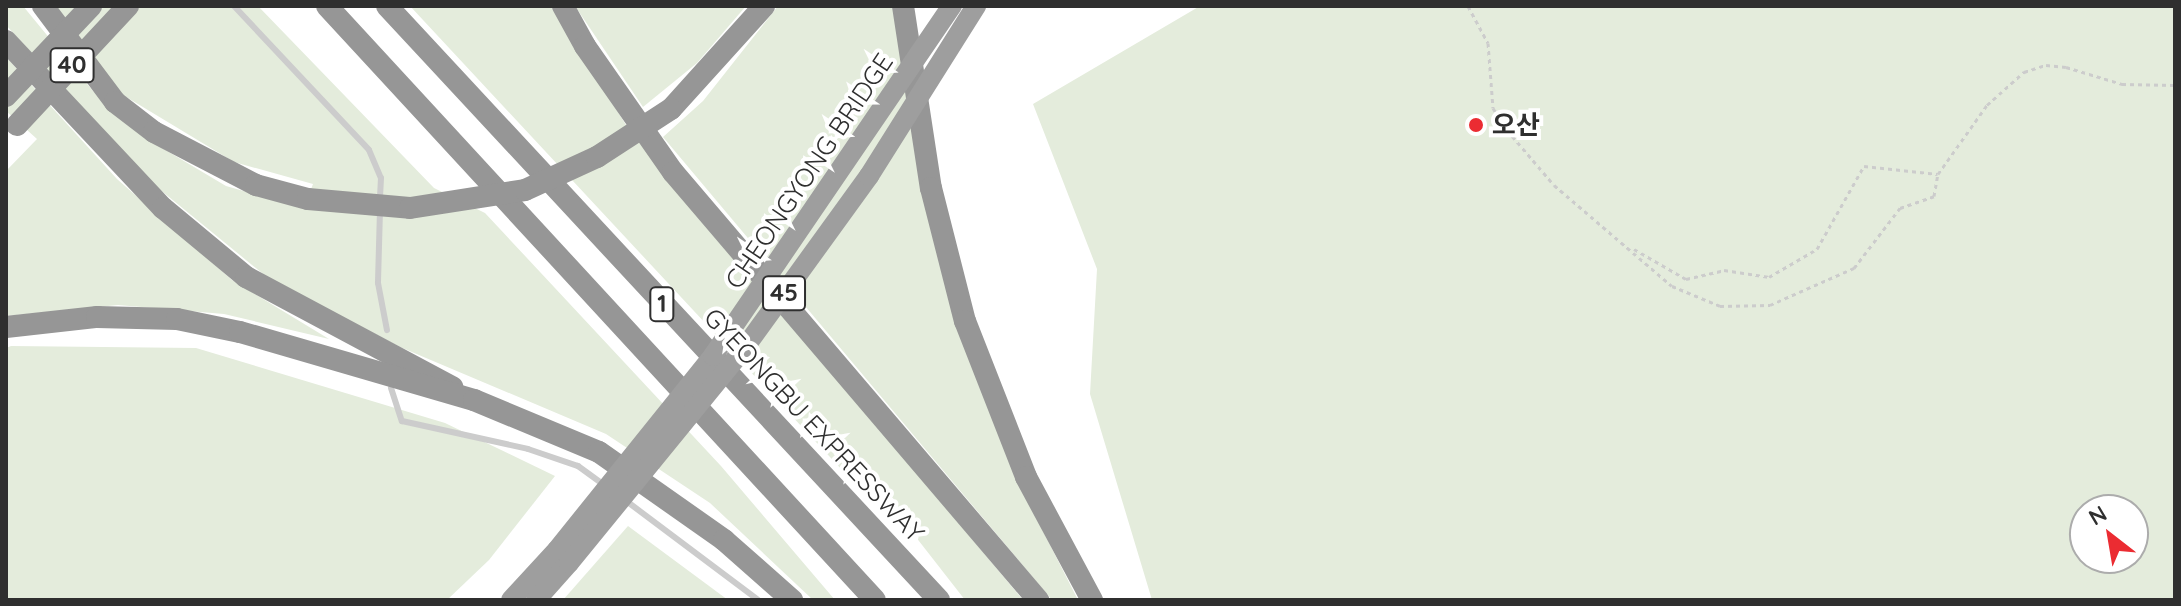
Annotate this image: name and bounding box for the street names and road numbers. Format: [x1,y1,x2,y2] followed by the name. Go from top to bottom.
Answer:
[48,45,96,85] road number: 40
[719,47,899,295] street label: CHEONGYONG BRIDGE
[762,273,806,313] road number: 45
[648,284,676,324] road number: 1
[697,302,931,548] street label: GYEONGBU EXPRESSWAY

